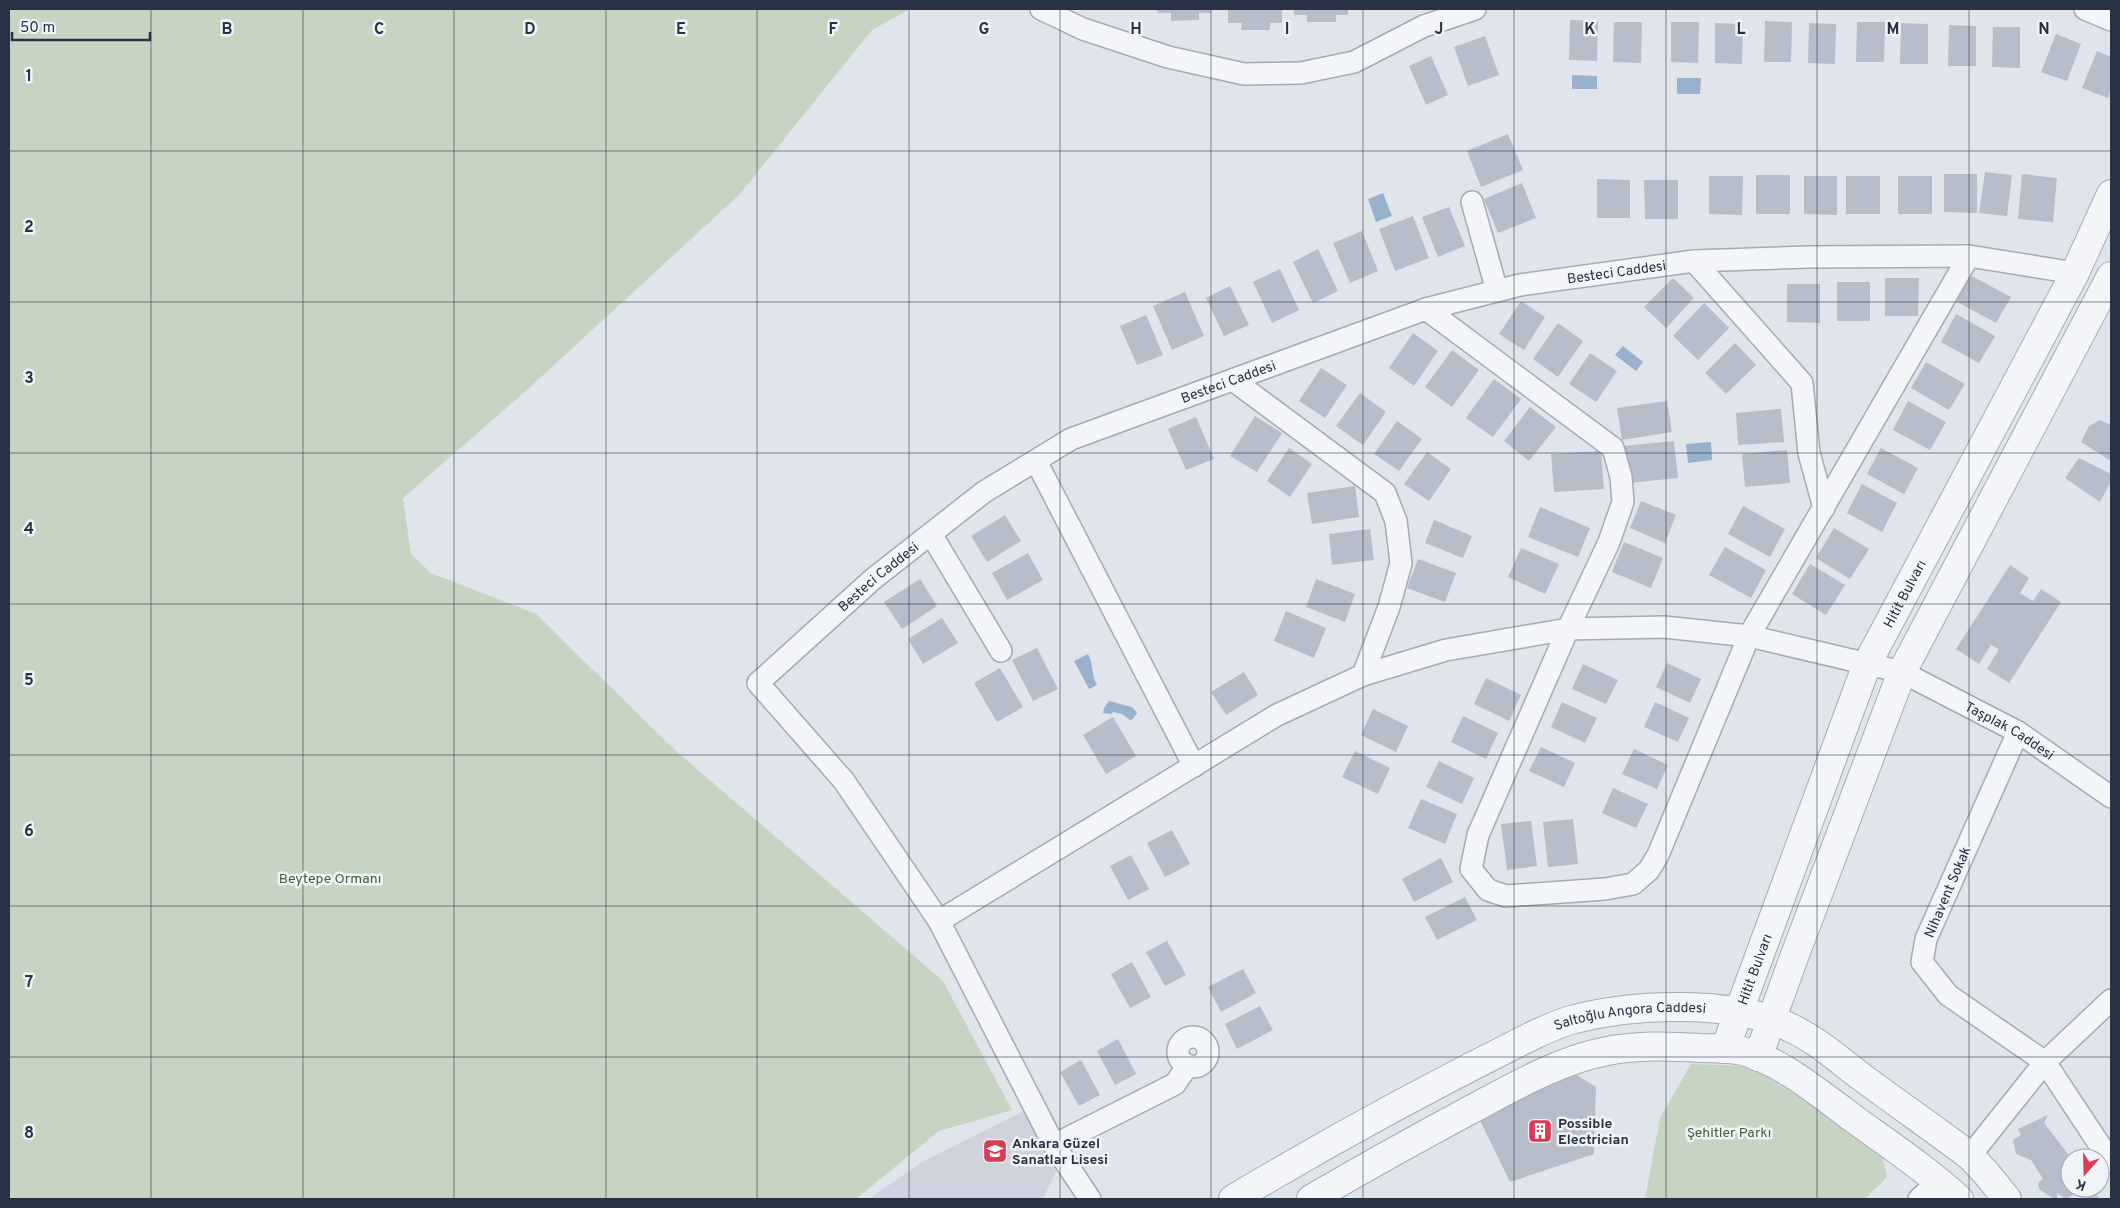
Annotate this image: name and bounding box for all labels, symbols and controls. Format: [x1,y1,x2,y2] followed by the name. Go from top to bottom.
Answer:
[12,10,150,42] scale bar
[20,19,55,38] text: 50 m
[221,20,233,40] text: B
[374,20,384,40] text: C
[524,20,536,40] text: D
[676,20,686,40] text: E
[828,20,838,40] text: F
[979,20,989,40] text: G
[1130,20,1142,40] text: H
[1285,20,1289,40] text: I
[1435,20,1443,40] text: J
[1584,20,1596,40] text: K
[1736,20,1746,40] text: L
[1887,20,1899,40] text: M
[2038,20,2050,40] text: N
[26,67,32,87] text: 1
[24,218,34,238] text: 2
[1566,258,1667,288] street label: Besteci Caddesi
[1179,358,1279,408] street label: Besteci Caddesi
[24,369,34,389] text: 3
[24,520,34,540] text: 4
[835,539,923,616] street label: Besteci Caddesi
[1881,557,1931,631] street label: Hitit Bulvarı
[24,671,34,691] text: 5
[1961,699,2057,764] street label: Taşplak Caddesi
[24,822,34,842] text: 6
[1921,844,1975,941] street label: Nihavent Sokak
[279,871,381,888] park label: Beytepe Ormanı
[1735,932,1777,1008] street label: Hitit Bulvarı
[25,973,33,993] text: 7
[1552,1000,1707,1035] street label: Saltoğlu Angora Caddesi
[1558,1116,1629,1149] place label: Possible Electrician
[1527,1118,1553,1144] building icon: Possible Electrician
[24,1124,34,1144] text: 8
[1687,1125,1771,1142] park label: Şehitler Parkı
[1012,1136,1108,1169] place label: Ankara Güzel Sanatlar Lisesi
[982,1138,1008,1164] school or university icon: Ankara Güzel Sanatlar Lisesi
[2060,1148,2110,1198] north arrow
[2073,1174,2089,1193] text: K

